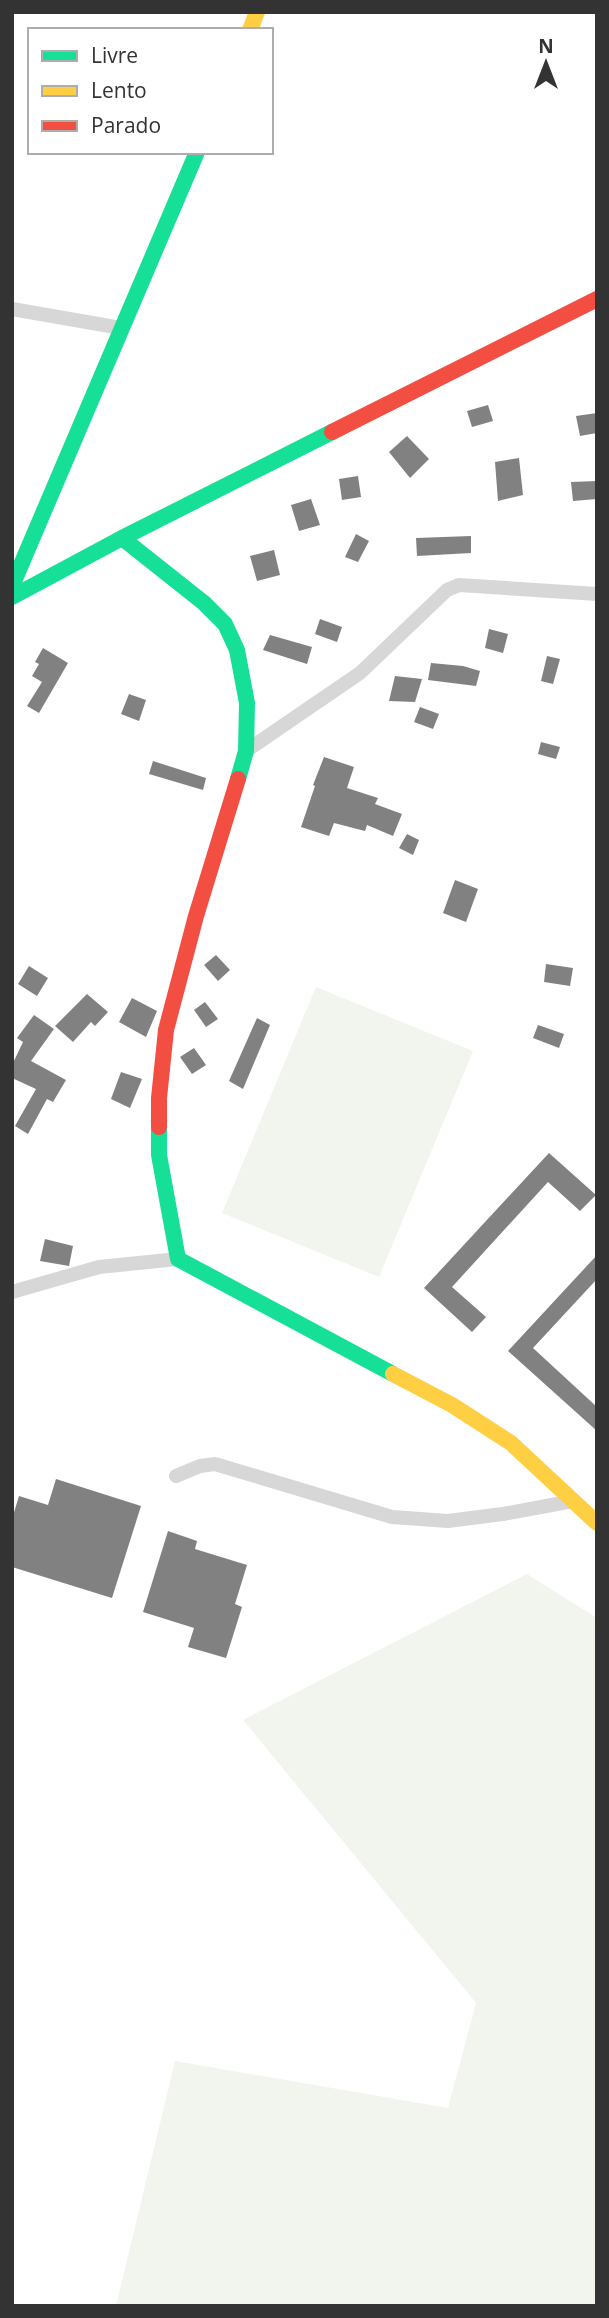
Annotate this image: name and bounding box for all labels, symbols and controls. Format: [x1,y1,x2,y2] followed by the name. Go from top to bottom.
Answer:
[28,28,273,154] legend
[511,28,581,98] north arrow
[538,33,554,59] text: N
[91,41,138,69] text: Livre
[91,76,147,104] text: Lento
[91,111,161,139] text: Parado

